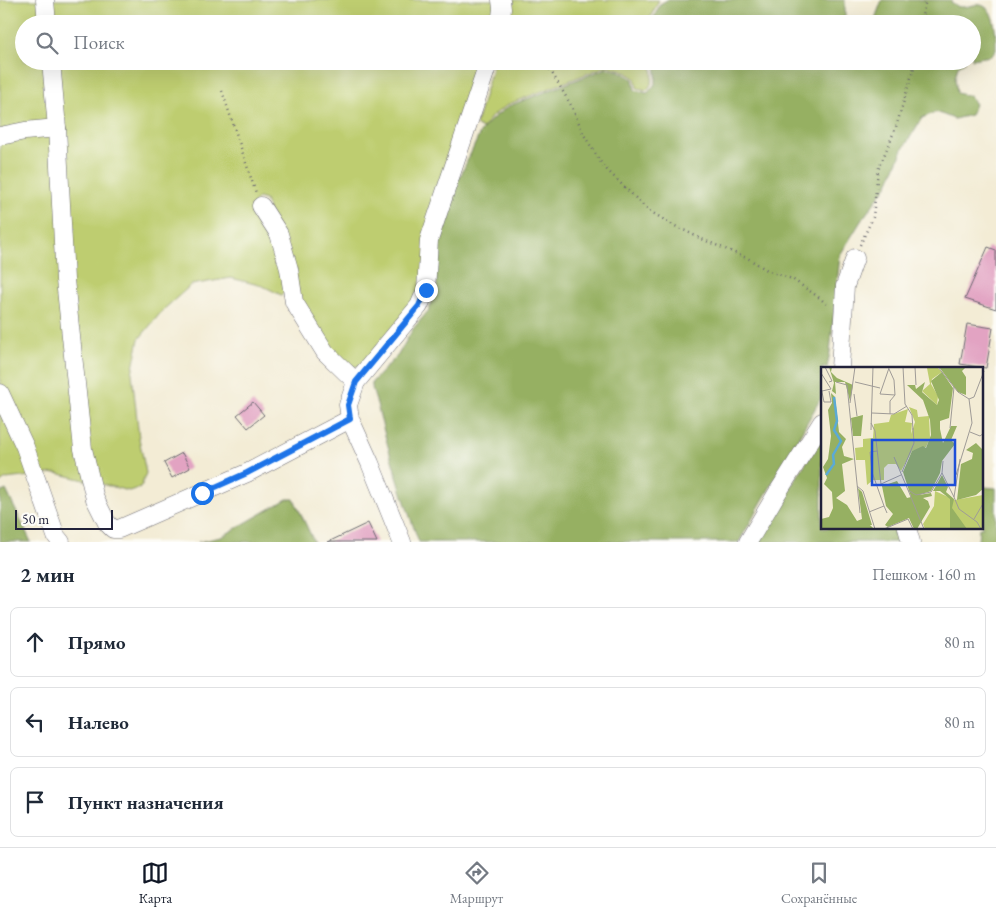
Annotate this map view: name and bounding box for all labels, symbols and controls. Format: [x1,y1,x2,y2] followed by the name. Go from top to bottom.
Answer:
[15,15,981,70] search box
[33,29,61,57] icon: search
[73,30,125,55] text: Поиск
[415,279,438,302] route end
[821,367,984,530] inset map
[191,482,214,505] route start
[15,507,112,530] scale bar
[22,510,49,528] text: 50 m
[20,561,75,588] text: 2 мин
[872,564,976,585] text: Пешком · 160 m
[21,628,49,656] icon: ahead
[68,630,126,655] text: Прямо
[944,632,975,653] text: 80 m
[21,708,49,736] icon: left
[68,710,129,735] text: Налево
[944,712,975,733] text: 80 m
[21,788,49,816] icon: arrive
[68,790,224,815] text: Пункт назначения
[139,859,172,907] tab: Карта
[450,859,503,907] tab: Маршрут
[781,859,857,907] tab: Сохранённые

